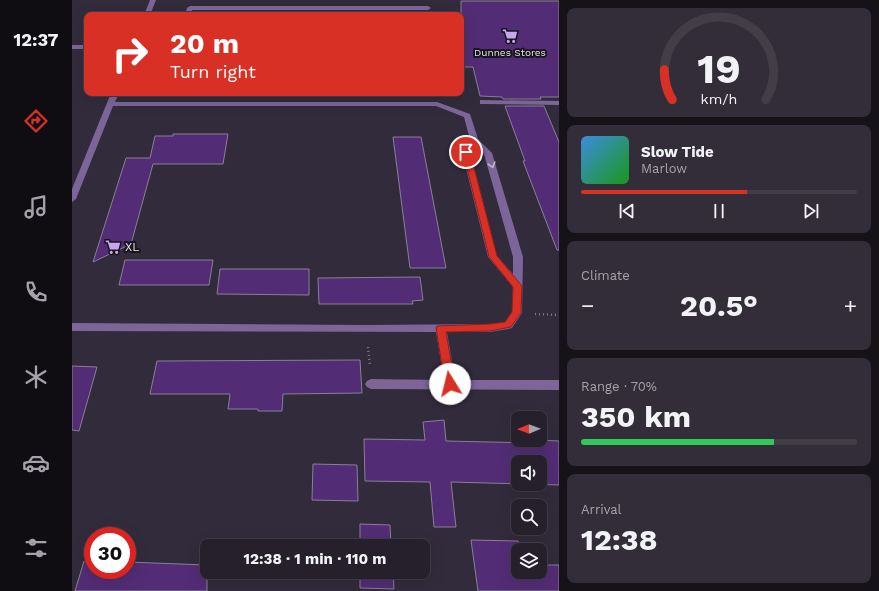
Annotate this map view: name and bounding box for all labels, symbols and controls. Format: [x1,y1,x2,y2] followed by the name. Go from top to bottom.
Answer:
[170,27,239,60] text: 20 m
[501,27,519,45] supermarket icon: Dunnes Stores
[104,28,156,80] icon: right
[13,29,59,50] text: 12:37
[697,44,741,93] text: 19
[474,47,546,58] place label: Dunnes Stores
[170,61,256,82] text: Turn right
[701,91,737,107] text: km/h
[22,107,50,135] icon: directions
[449,135,483,169] pin
[455,141,477,163] icon: arrive
[641,143,714,161] text: Slow Tide
[487,161,496,168] one-way arrow
[641,161,687,176] text: Marlow
[22,193,50,221] icon: music
[616,200,638,222] icon: previous
[708,200,730,222] icon: pause
[800,200,822,222] icon: next
[104,238,122,256] supermarket icon: XL
[125,240,139,254] place label: XL
[581,268,630,283] text: Climate
[22,278,50,306] icon: phone
[680,288,758,323] text: 20.5°
[581,293,594,318] text: −
[844,293,857,318] text: +
[22,363,50,391] icon: climate
[429,363,471,405] position arrow
[581,379,657,394] text: Range · 70%
[581,399,691,434] text: 350 km
[511,411,547,447] north arrow
[511,411,547,579] map controls
[22,449,50,477] icon: car
[511,455,547,491] button: sound
[511,499,547,535] button: search
[581,502,622,517] text: Arrival
[581,522,657,557] text: 12:38
[84,527,136,579] speed limit sign: 30
[22,534,50,562] icon: filters
[511,543,547,579] button: layers
[244,550,386,568] text: 12:38 · 1 min · 110 m

